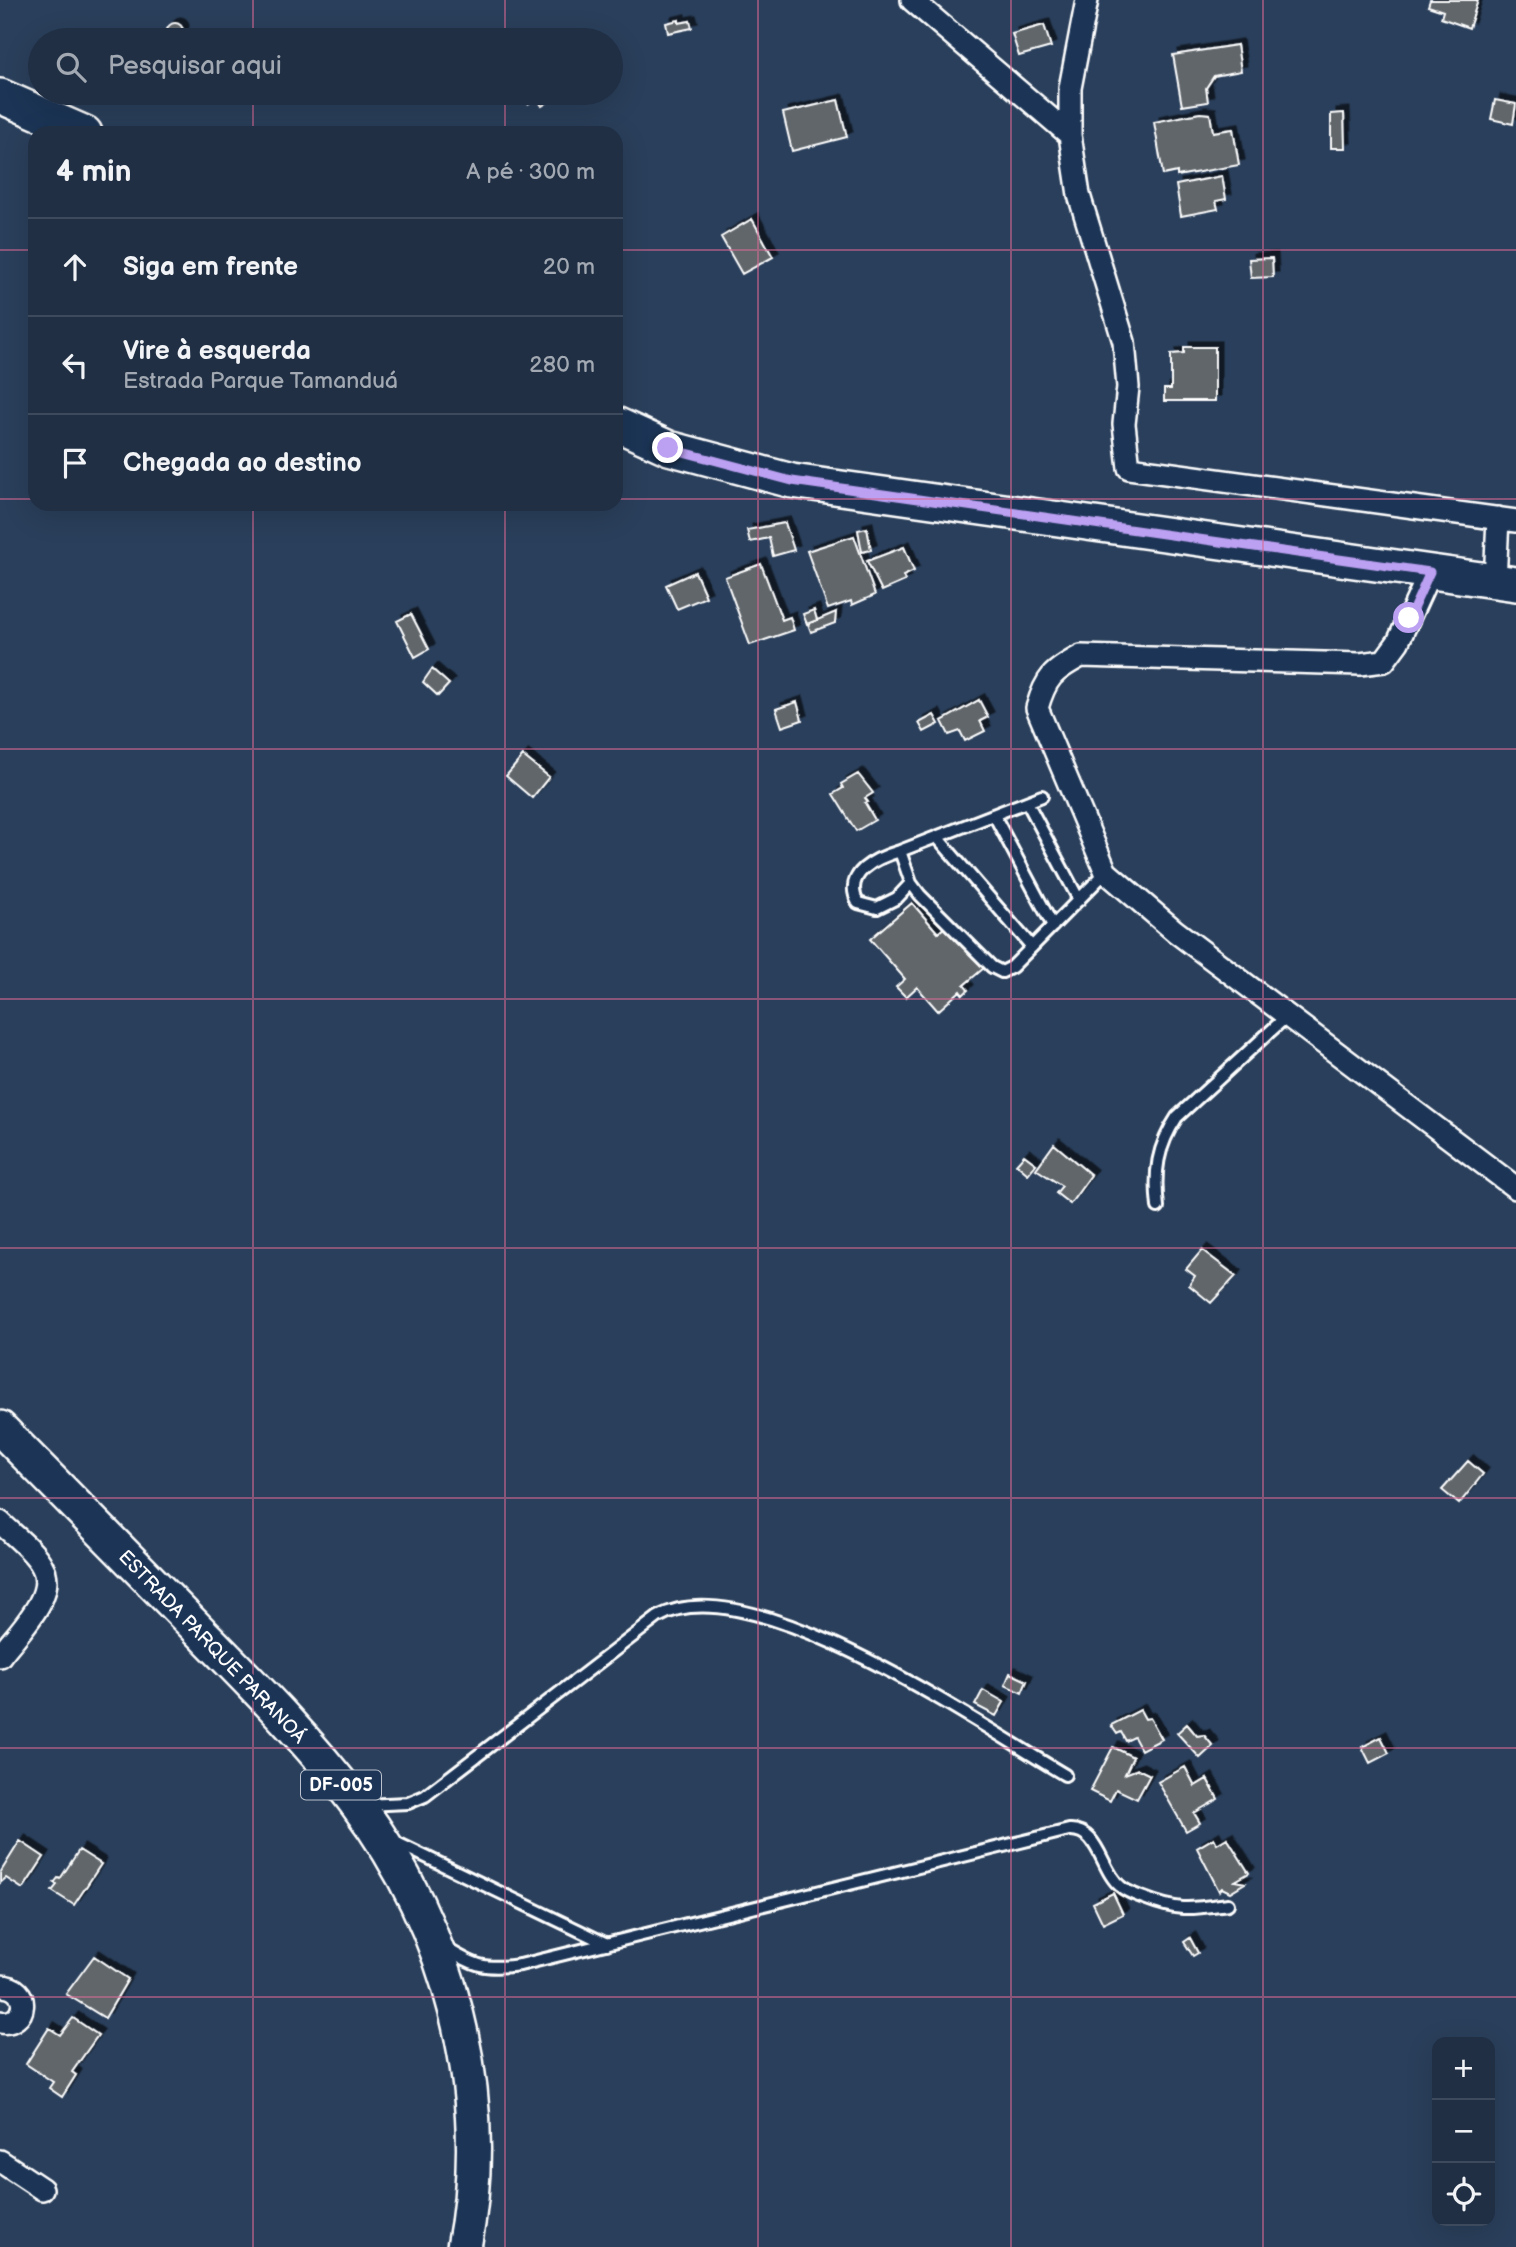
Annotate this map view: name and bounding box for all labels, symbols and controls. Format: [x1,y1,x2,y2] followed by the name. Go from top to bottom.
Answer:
[28,28,623,105] search box
[52,48,90,86] icon: search
[108,51,282,82] text: Pesquisar aqui
[56,154,131,190] text: 4 min
[466,158,595,186] text: A pé · 300 m
[56,248,94,286] icon: ahead
[123,252,298,283] text: Siga em frente
[543,253,595,281] text: 20 m
[123,336,311,367] text: Vire à esquerda
[56,346,94,384] icon: left
[529,351,595,379] text: 280 m
[123,367,398,395] text: Estrada Parque Tamanduá
[652,432,683,463] route end
[56,444,94,482] icon: arrive
[123,448,361,479] text: Chegada ao destino
[1393,602,1424,633] route start
[113,1545,311,1749] street label: ESTRADA PARQUE PARANOÁ
[301,1770,381,1800] road number: DF-005
[1432,2037,1495,2226] map controls
[1432,2037,1495,2100] button: +
[1432,2100,1495,2163] button: −
[1432,2163,1495,2226] button: locate

